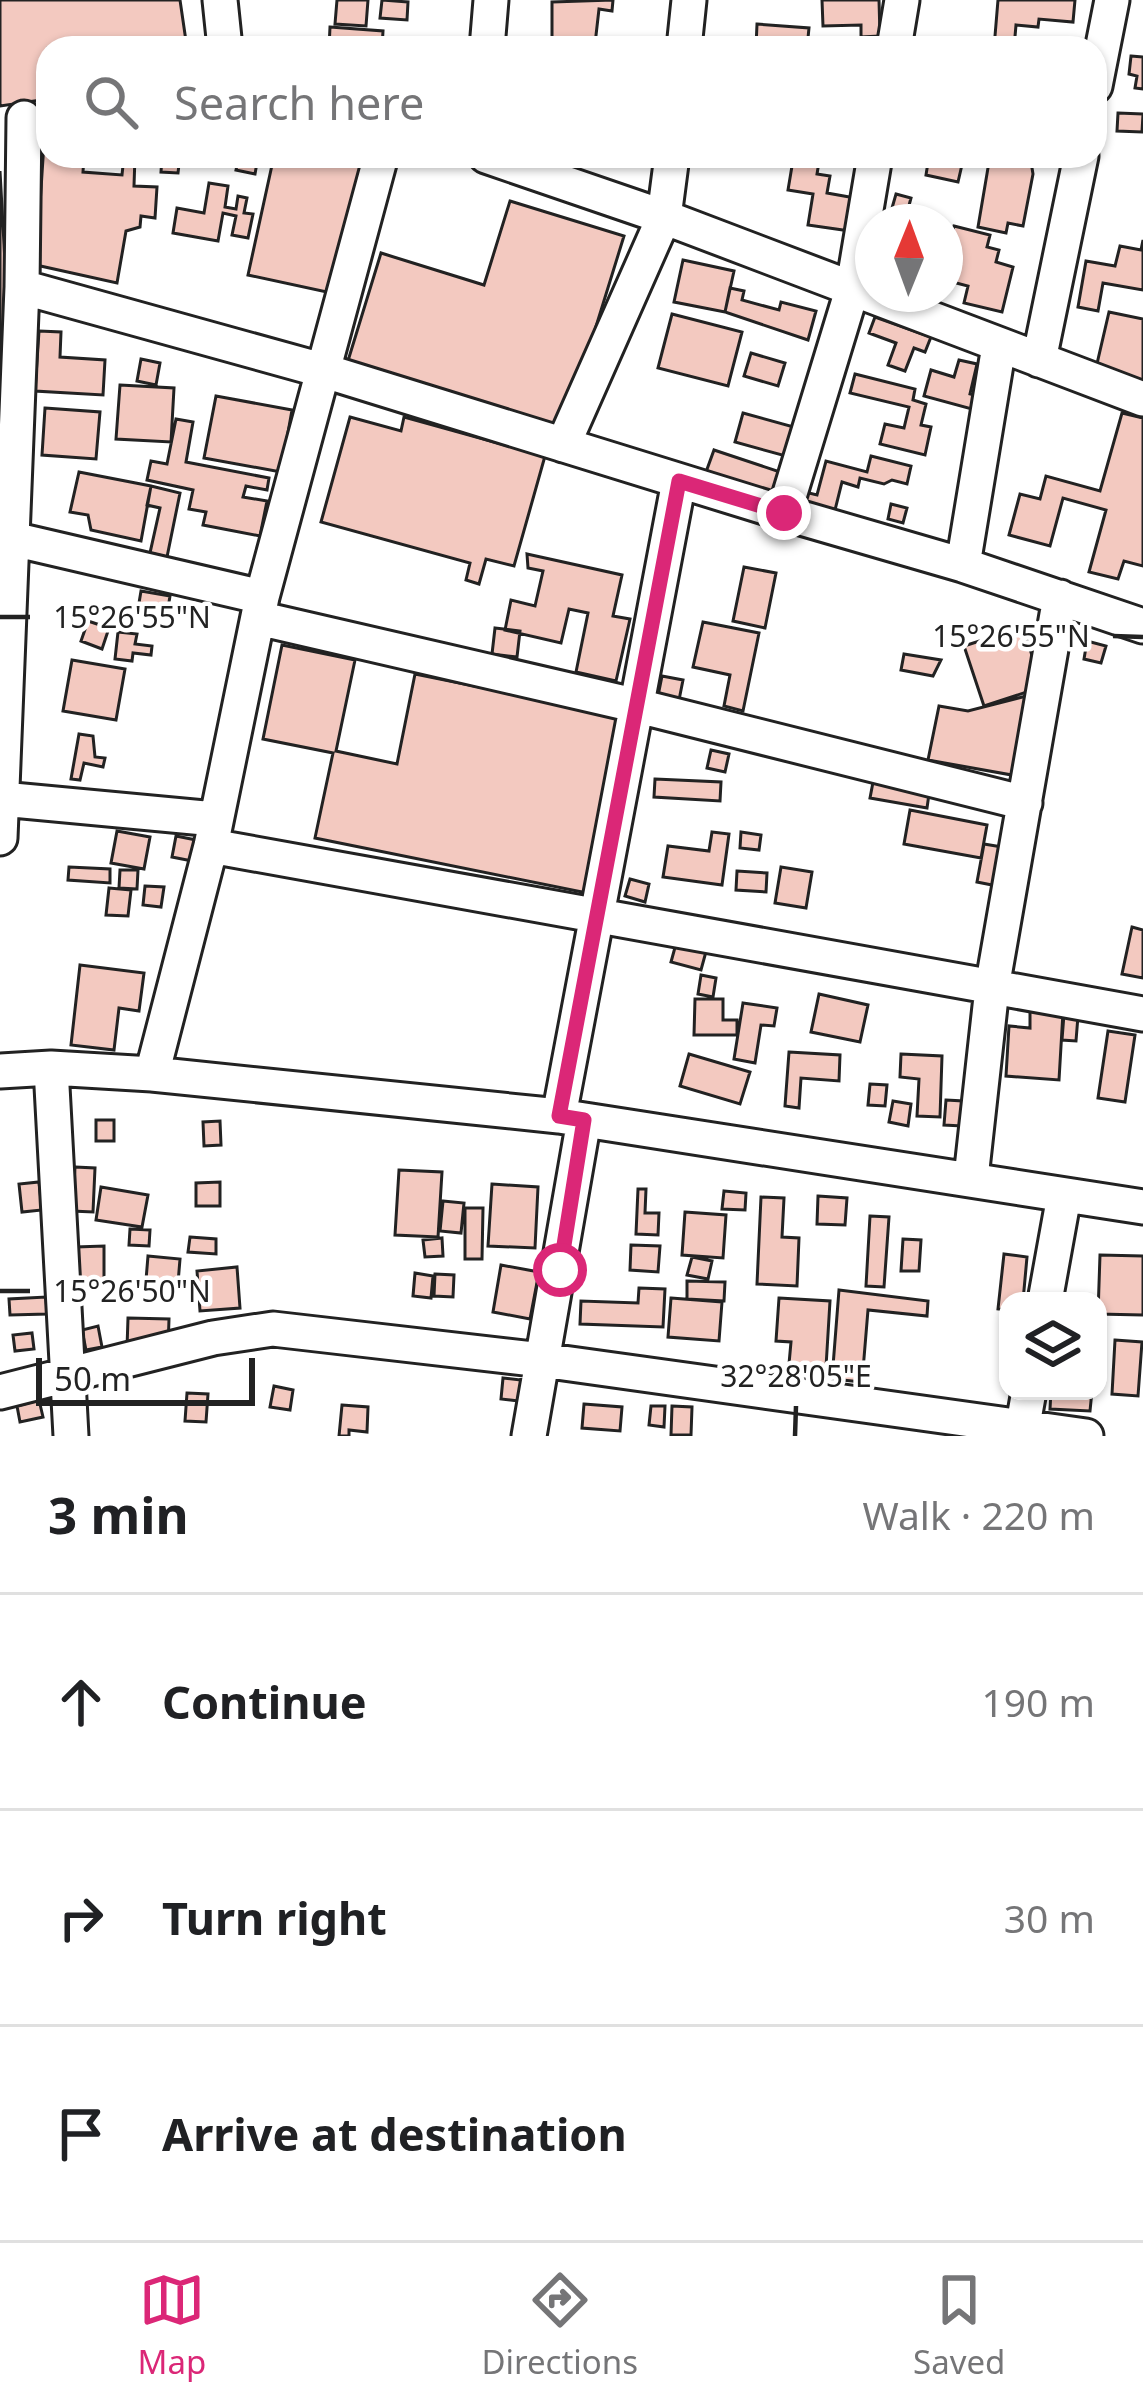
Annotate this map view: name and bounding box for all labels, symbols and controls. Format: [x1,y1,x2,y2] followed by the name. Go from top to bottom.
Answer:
[36,36,1107,168] search box
[78,69,144,135] icon: search
[174,72,424,133] text: Search here
[855,204,963,312] north arrow
[757,486,811,540] route end
[53,596,211,637] text: 15°26'55"N
[932,615,1090,656] text: 15°26'55"N
[533,1243,587,1297] route start
[53,1270,211,1311] text: 15°26'50"N
[999,1292,1107,1400] map controls
[999,1292,1107,1400] button: layers
[36,1352,255,1405] scale bar
[720,1355,872,1396] text: 32°28'05"E
[54,1356,131,1401] text: 50 m
[48,1479,189,1549] text: 3 min
[862,1488,1095,1541] text: Walk · 220 m
[48,1669,114,1735] icon: ahead
[162,1671,367,1732] text: Continue
[981,1675,1095,1728] text: 190 m
[48,1885,114,1951] icon: right
[162,1887,387,1948] text: Turn right
[1004,1891,1095,1944] text: 30 m
[48,2101,114,2167] icon: arrive
[162,2103,627,2164] text: Arrive at destination
[138,2267,206,2384] tab: Map
[481,2267,638,2384] tab: Directions
[913,2267,1005,2384] tab: Saved

